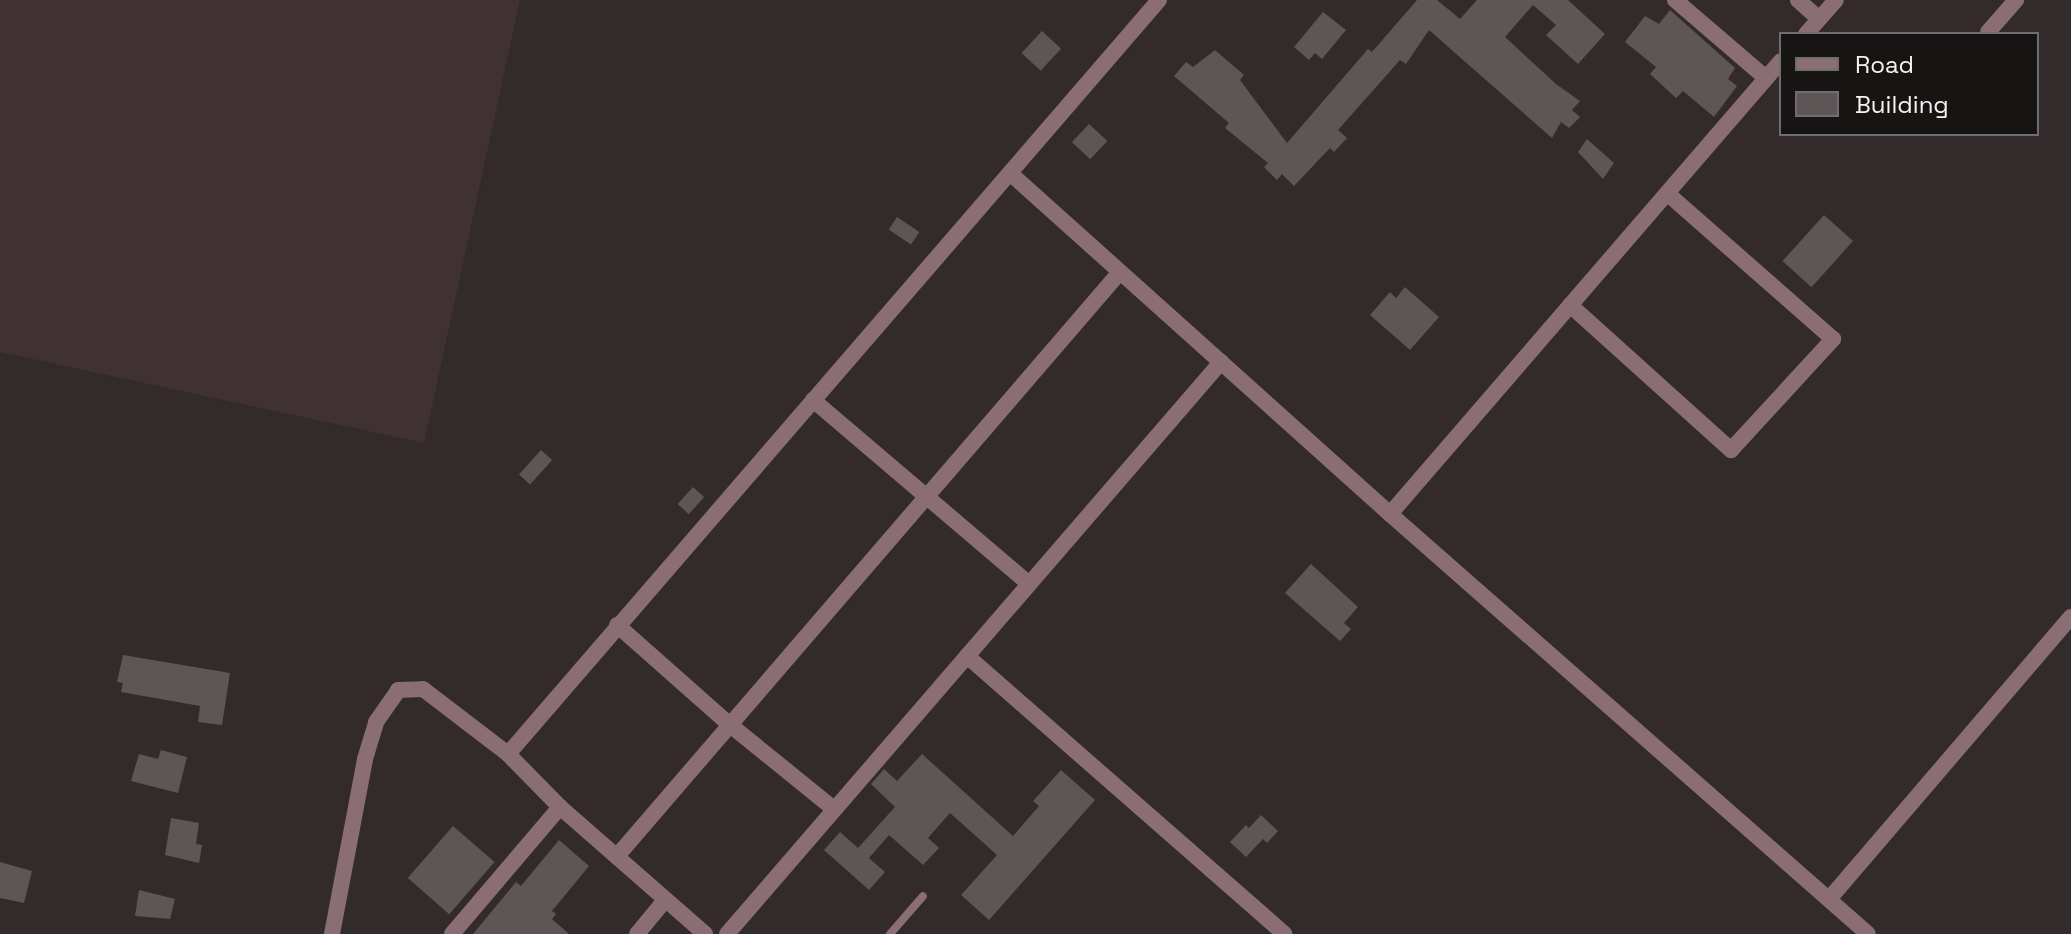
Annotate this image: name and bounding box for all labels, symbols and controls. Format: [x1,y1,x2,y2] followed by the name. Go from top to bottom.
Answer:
[1779,32,2039,136] legend
[1855,49,1914,80] text: Road
[1855,89,1949,120] text: Building

